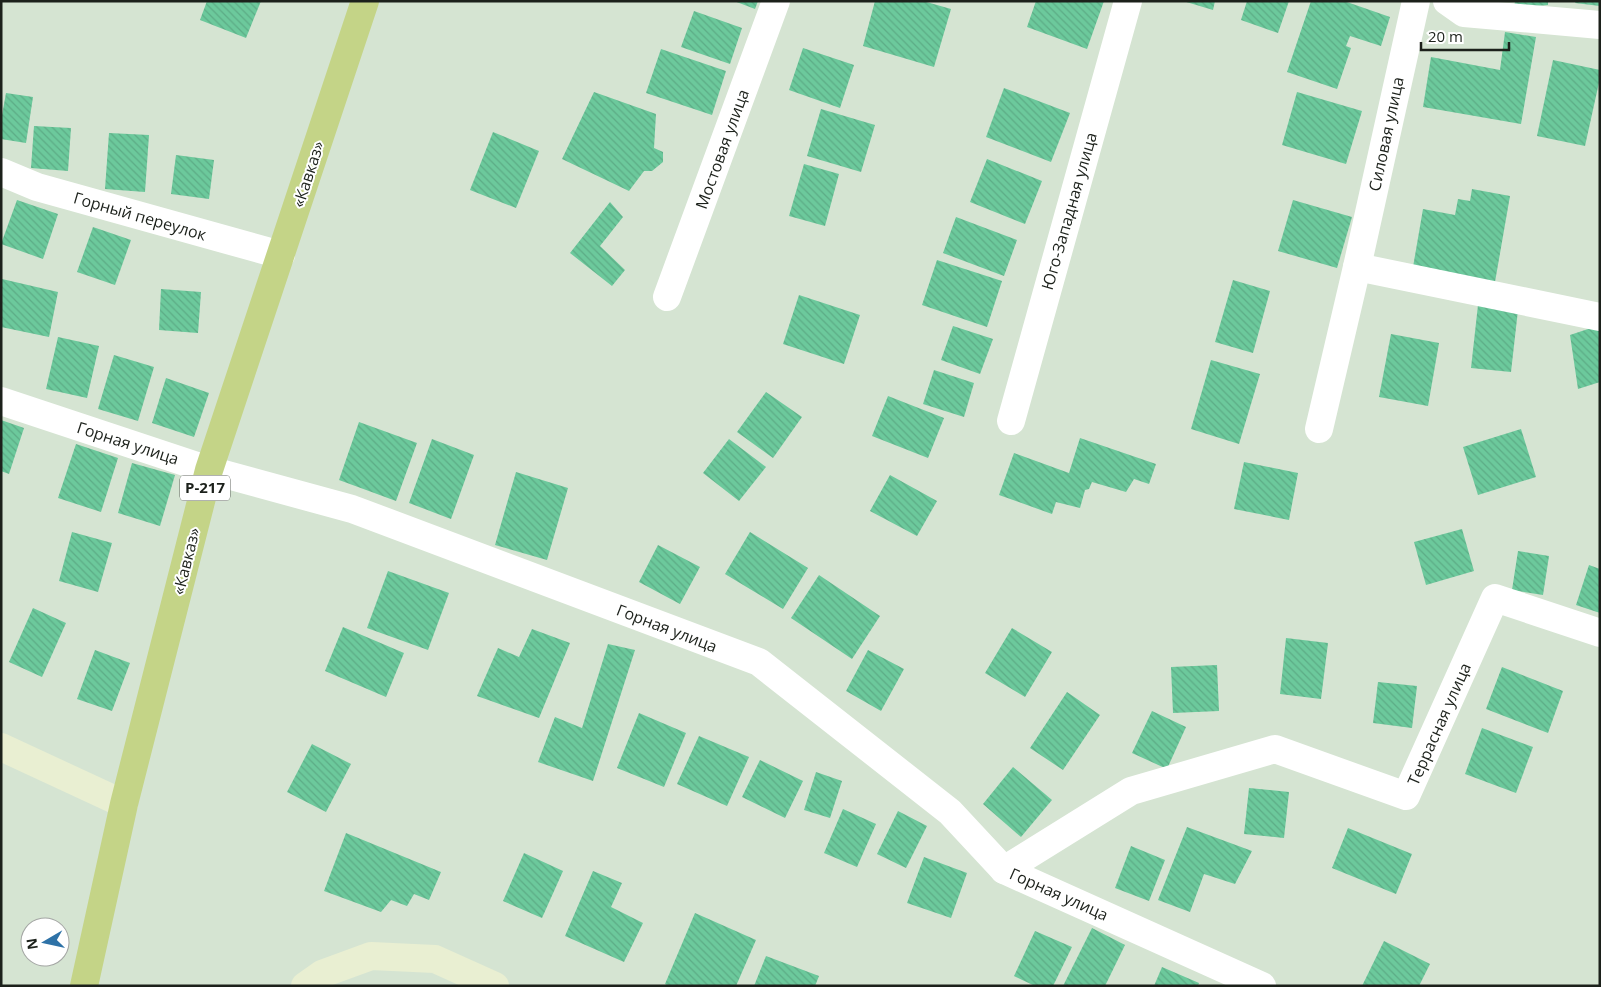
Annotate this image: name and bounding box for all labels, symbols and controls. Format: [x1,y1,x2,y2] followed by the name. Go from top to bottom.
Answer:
[1421,20,1508,52] scale bar
[1428,26,1463,46] text: 20 m
[1363,75,1409,193] street label: Силовая улица
[690,86,754,212] street label: Мостовая улица
[1036,130,1102,292] street label: Юго-Западная улица
[287,138,329,210] street label: «Кавказ»
[71,187,210,246] street label: Горный переулок
[74,416,182,470] street label: Горная улица
[180,476,230,500] road number: Р-217
[167,525,205,597] street label: «Кавказ»
[614,599,720,657] street label: Горная улица
[1402,659,1476,789] street label: Террасная улица
[1006,862,1112,926] street label: Горная улица
[20,917,70,967] north arrow
[21,937,42,951] text: N

